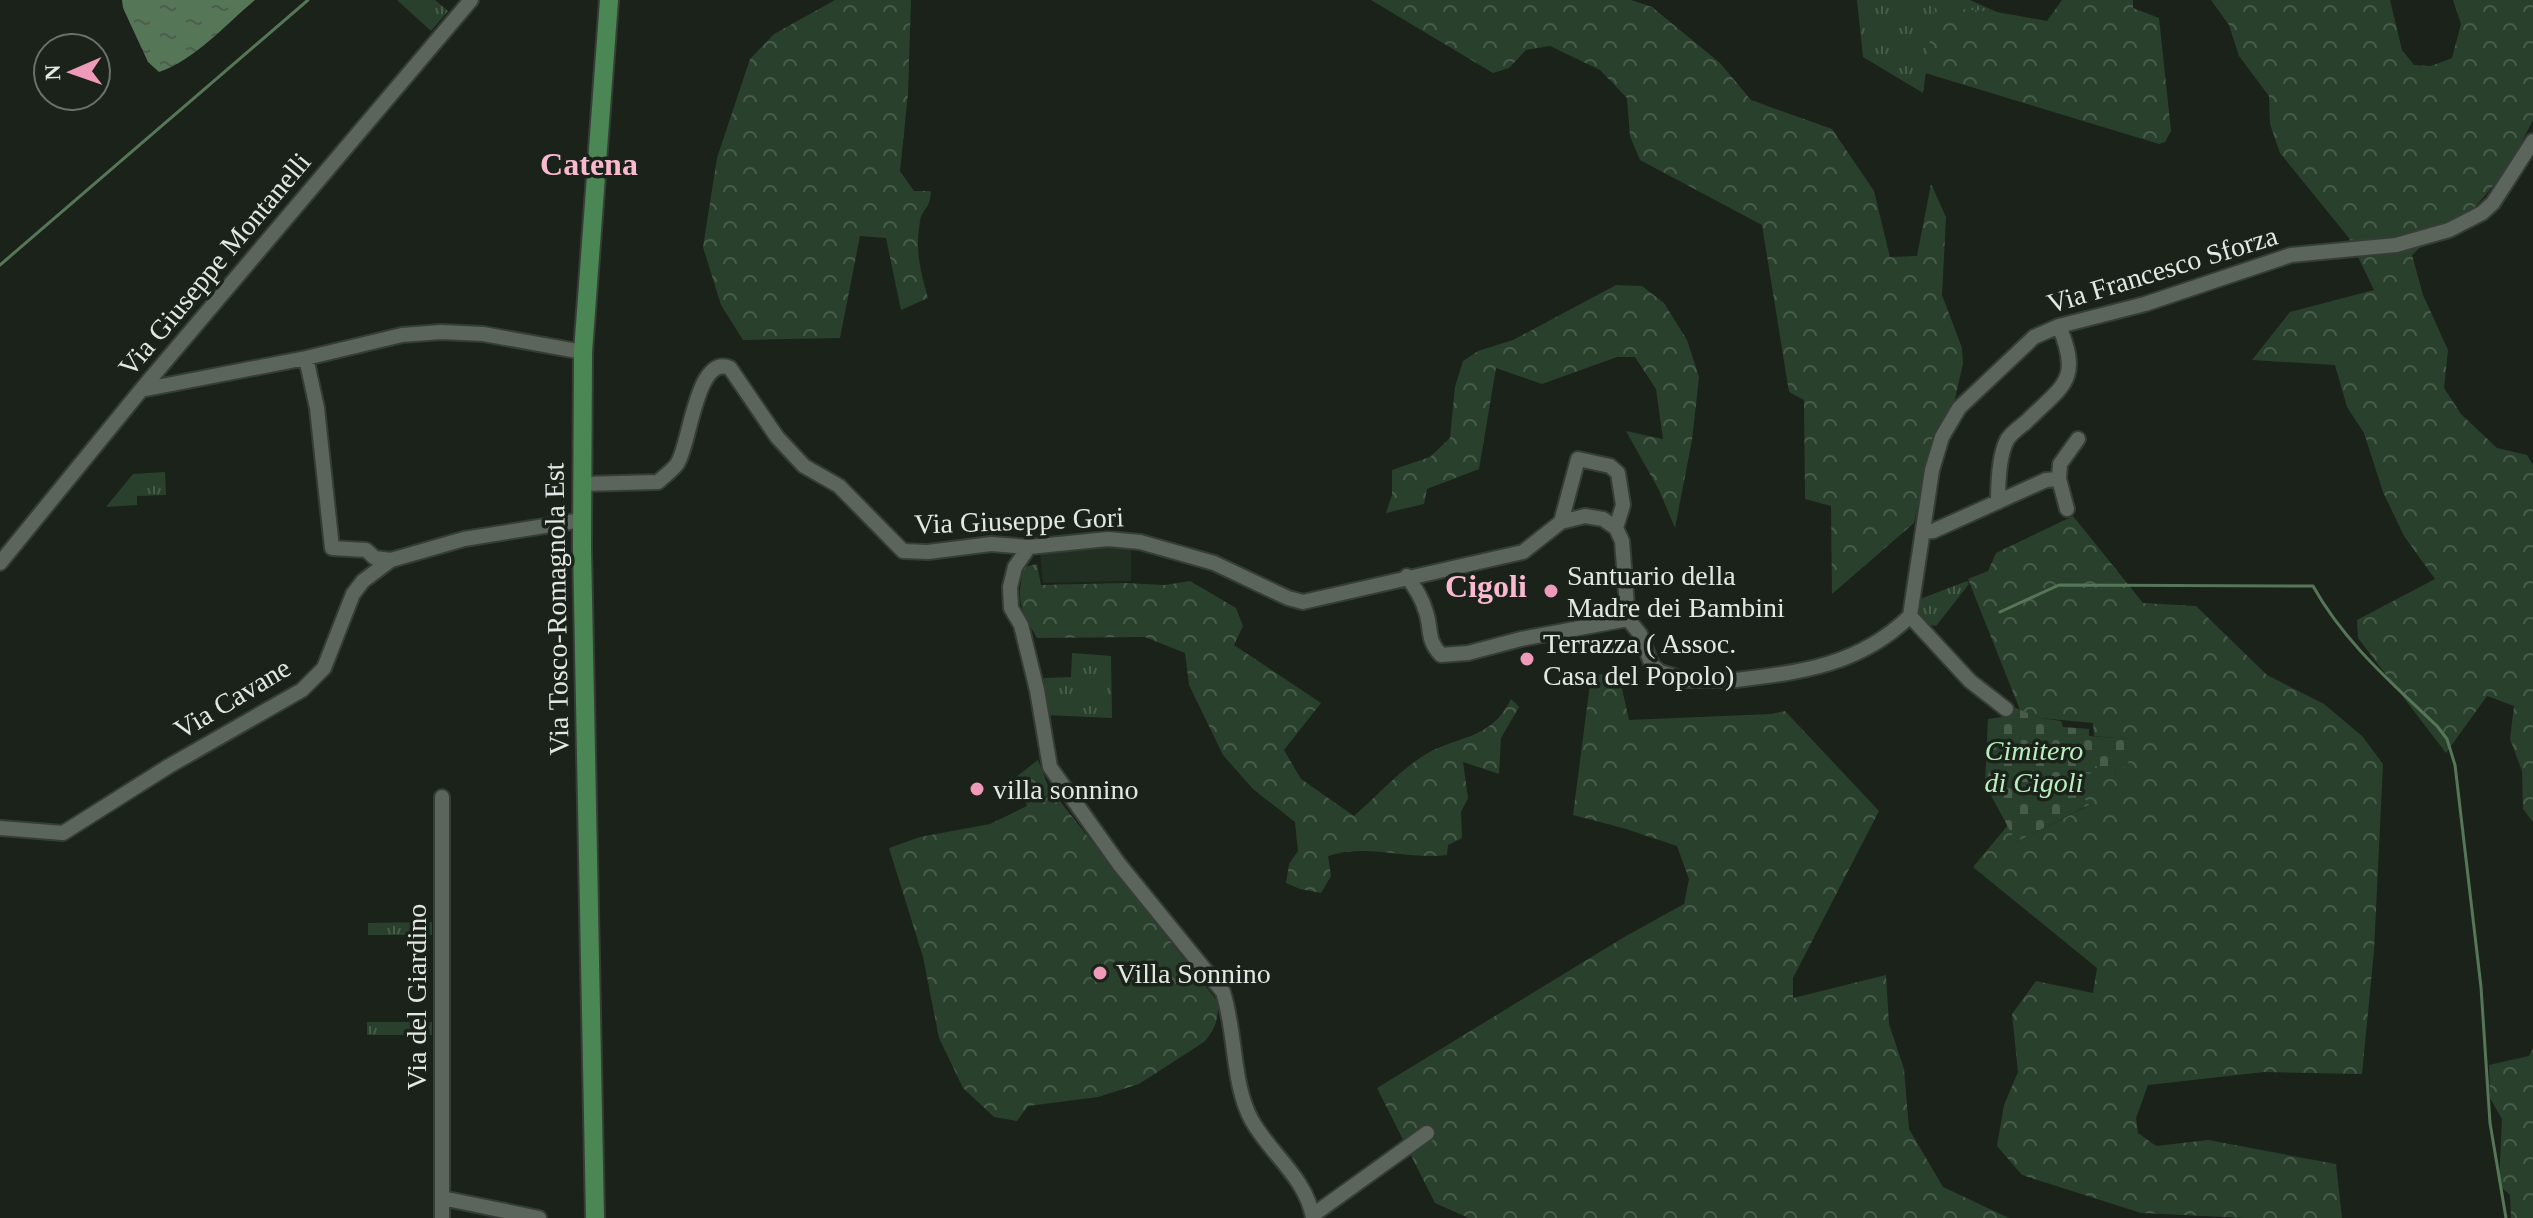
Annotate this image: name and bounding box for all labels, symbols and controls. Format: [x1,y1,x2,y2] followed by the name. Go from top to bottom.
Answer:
[32,32,112,112] north arrow
[40,64,65,81] text: N
[112,146,317,382] street label: Via Giuseppe Montanelli
[540,146,638,182] district label: Catena
[2043,220,2282,319] street label: Via Francesco Sforza
[538,462,575,756] street label: Via Tosco-Romagnola Est
[914,501,1125,540] street label: Via Giuseppe Gori
[1567,560,1785,623] place label: Santuario della Madre dei Bambini
[1445,568,1527,604] district label: Cigoli
[1542,582,1560,600] marker: Santuario della Madre dei Bambini
[1543,628,1736,691] place label: Terrazza ( Assoc. Casa del Popolo)
[1518,650,1536,668] marker: Terrazza ( Assoc. Casa del Popolo)
[169,652,296,745] street label: Via Cavane
[1985,735,2083,798] park label: Cimitero di Cigoli
[993,774,1138,805] place label: villa sonnino
[968,780,986,798] marker: villa sonnino
[401,904,432,1090] street label: Via del Giardino
[1116,958,1271,989] place label: Villa Sonnino
[1091,964,1109,982] marker: Villa Sonnino

